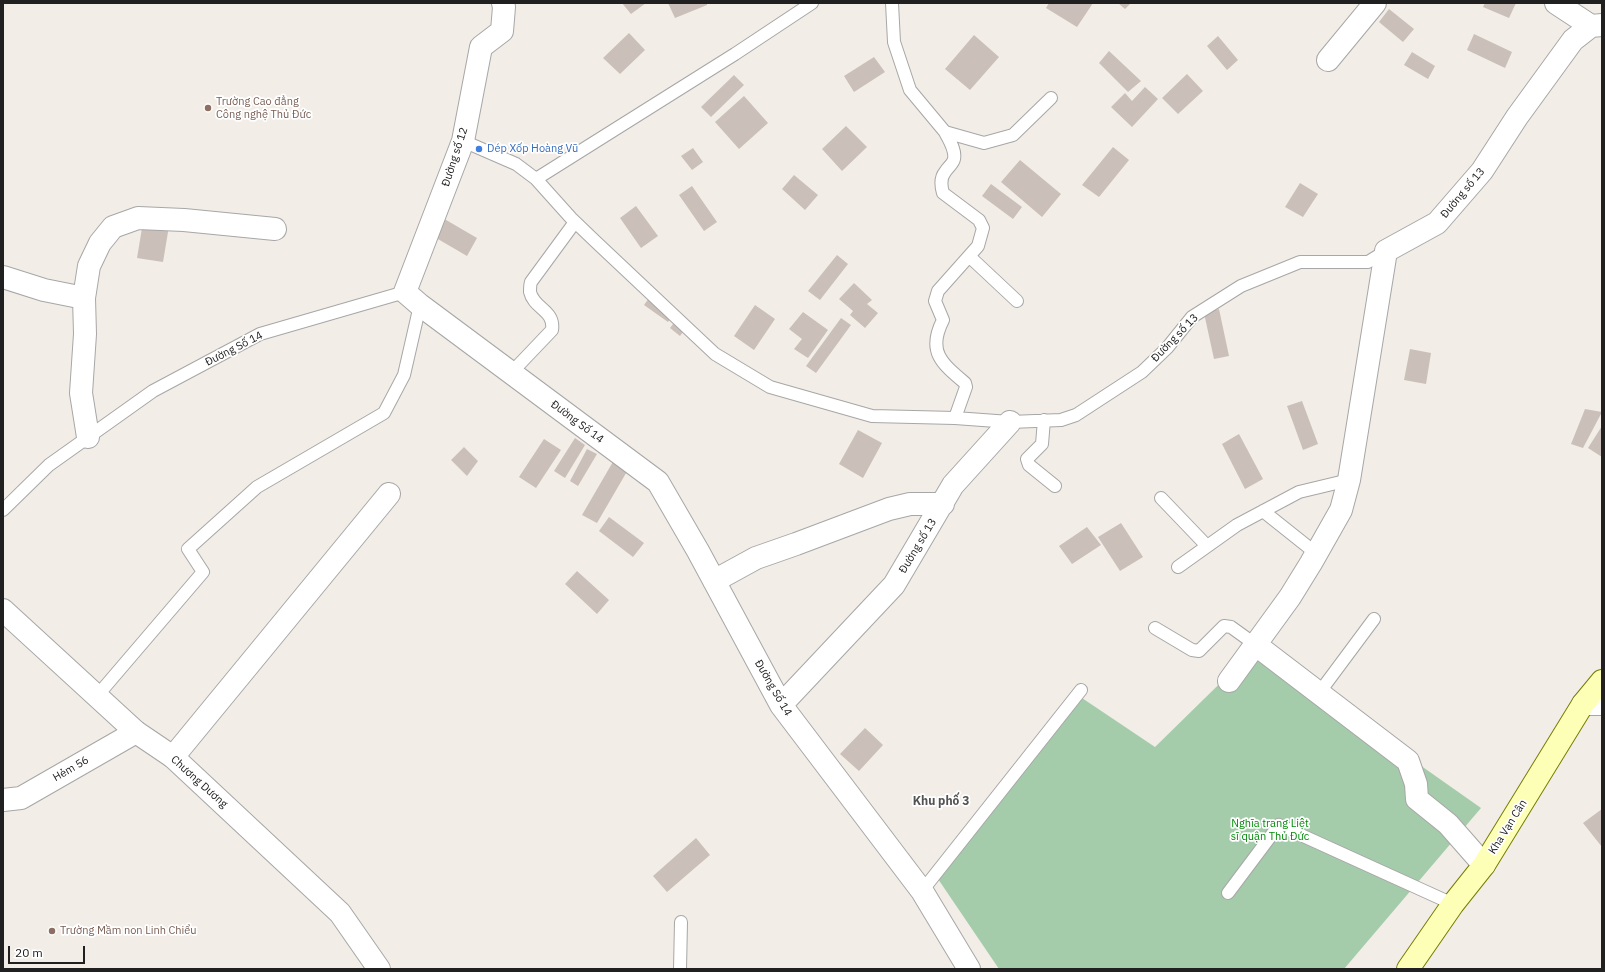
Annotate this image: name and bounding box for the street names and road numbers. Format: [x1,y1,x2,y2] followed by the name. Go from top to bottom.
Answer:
[439,126,471,188] street label: Đường số 12
[1438,165,1488,221] street label: Đường số 13
[1149,311,1201,365] street label: Đường số 13
[203,329,265,369] street label: Đường Số 14
[548,398,606,446] street label: Đường Số 14
[896,516,940,576] street label: Đường số 13
[752,657,794,719] street label: Đường Số 14
[51,753,91,785] street label: Hẻm 56
[168,753,230,811] street label: Chương Dương
[1486,797,1530,857] street label: Kha Vạn Cân

